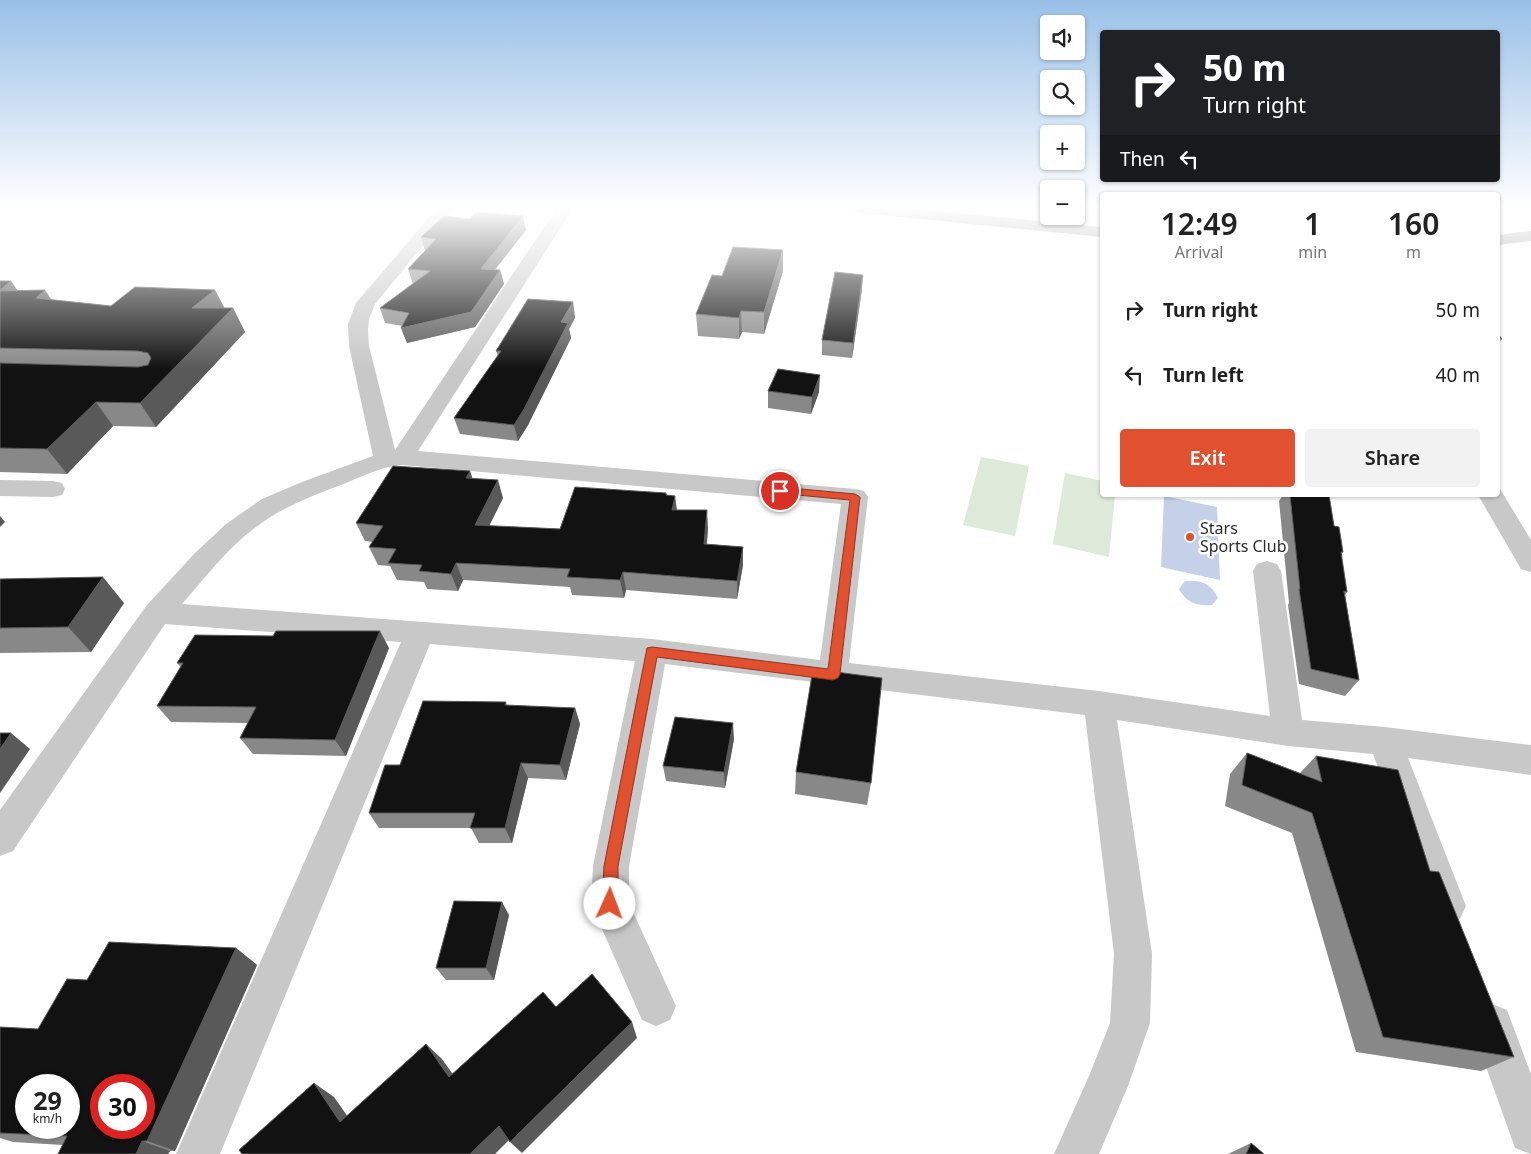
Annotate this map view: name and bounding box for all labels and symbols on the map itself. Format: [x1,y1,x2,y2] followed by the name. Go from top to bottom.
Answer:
[759,470,801,512] pin
[1200,517,1286,557] place label: Stars Sports Club
[1184,531,1196,543] marker: Stars Sports Club
[583,877,635,929] position arrow
[90,1074,155,1139] speed limit sign: 30

